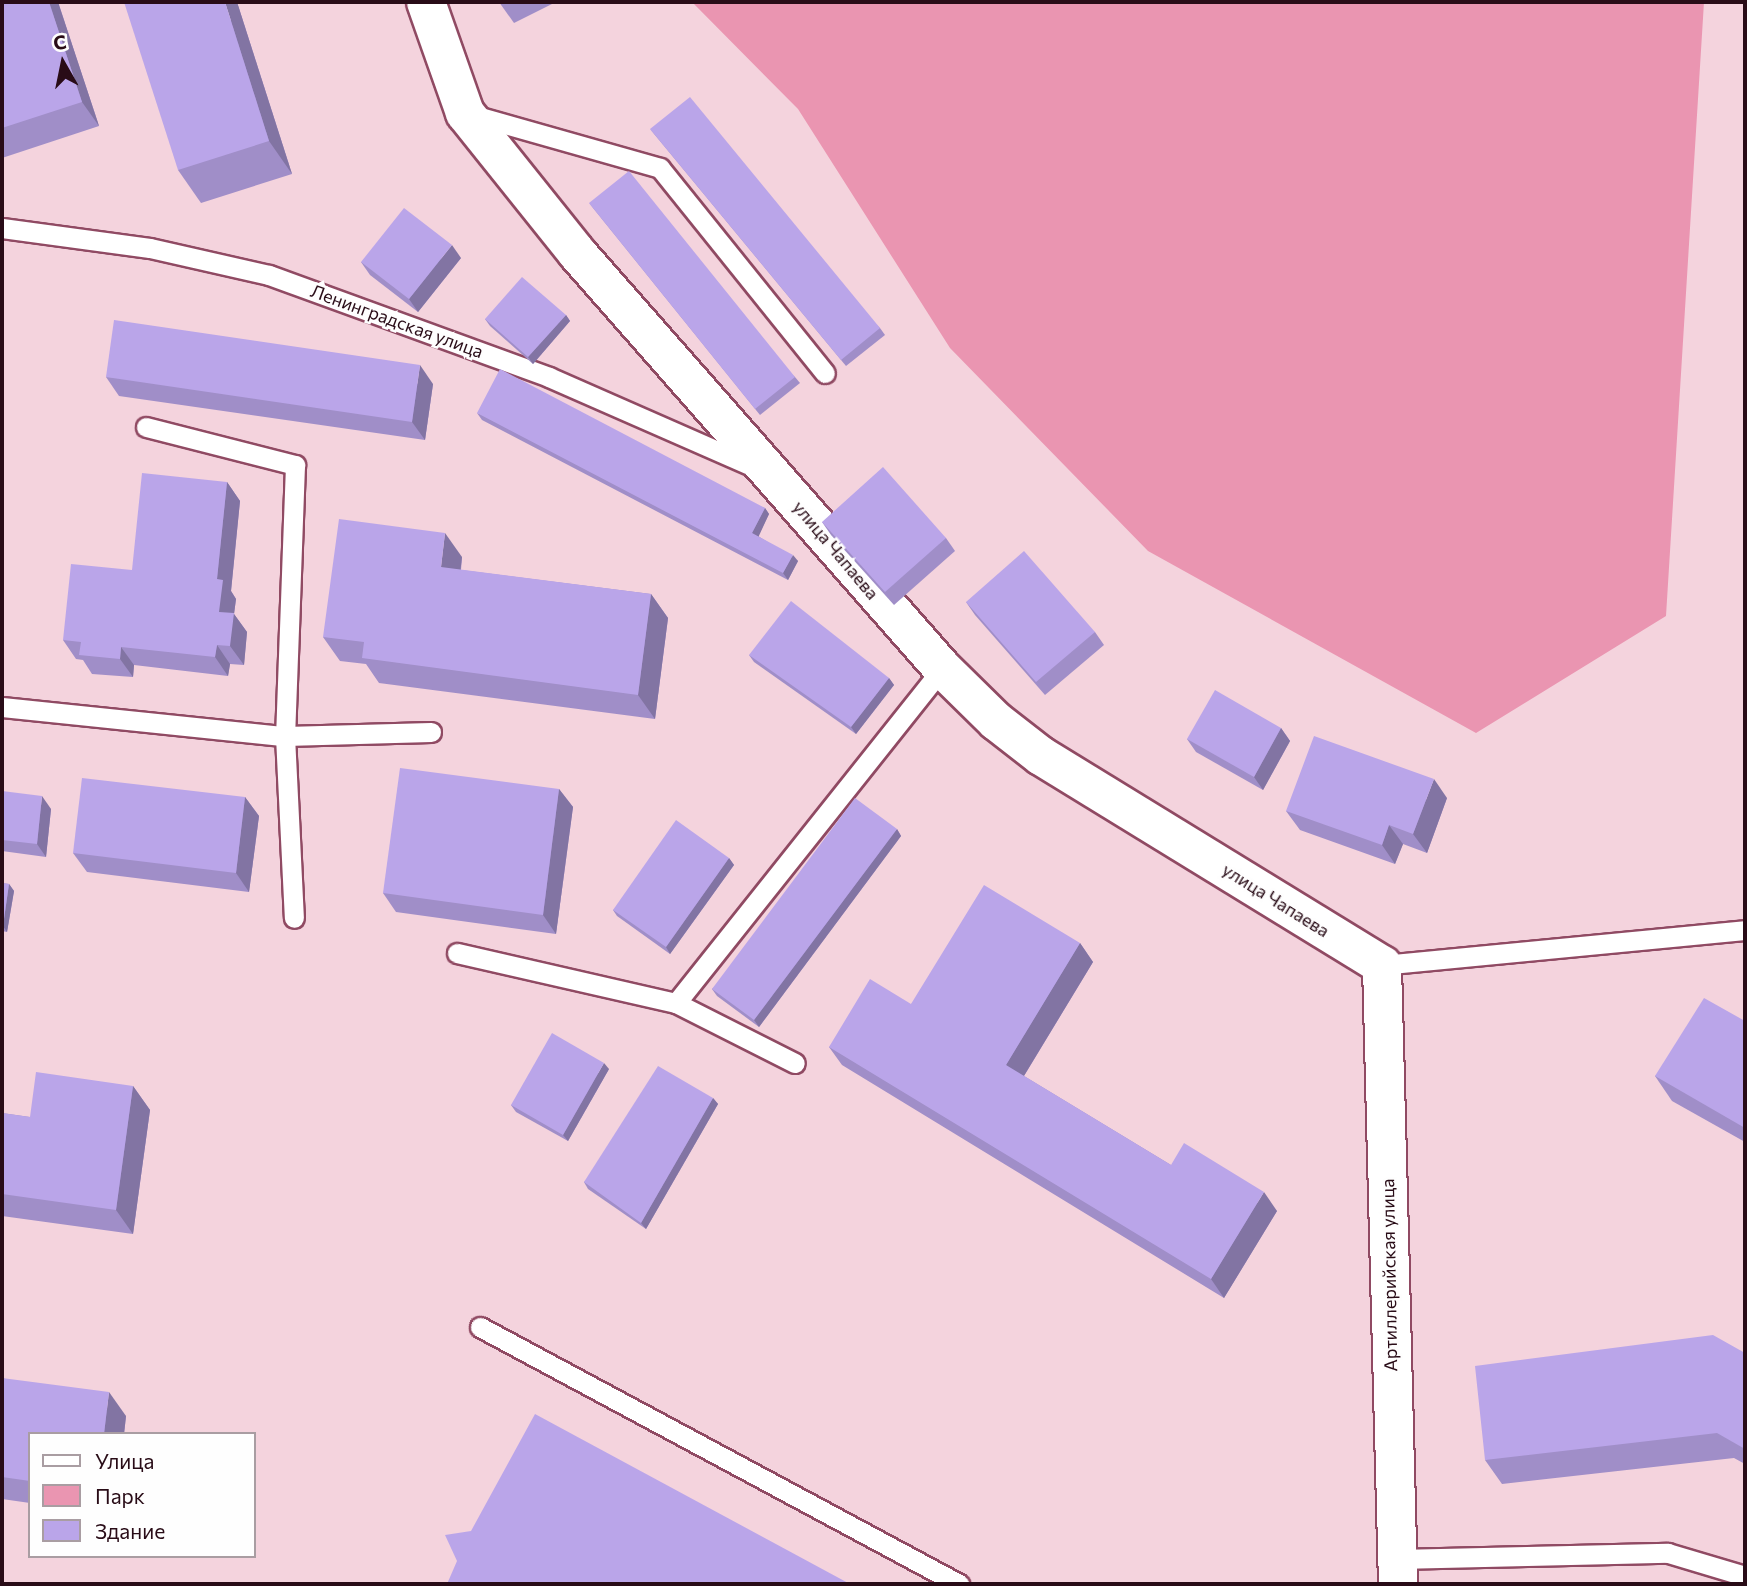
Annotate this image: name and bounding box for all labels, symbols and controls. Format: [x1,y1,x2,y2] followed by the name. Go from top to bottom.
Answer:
[28,28,98,98] north arrow
[51,29,68,54] text: С
[308,280,486,362] street label: Ленинградская улица
[788,496,884,604] street label: улица Чапаева
[1218,858,1334,942] street label: улица Чапаева
[1377,1178,1401,1372] street label: Артиллерийская улица
[28,1432,256,1558] legend
[95,1448,154,1473] text: Улица
[95,1483,145,1508] text: Парк
[95,1518,165,1543] text: Здание

